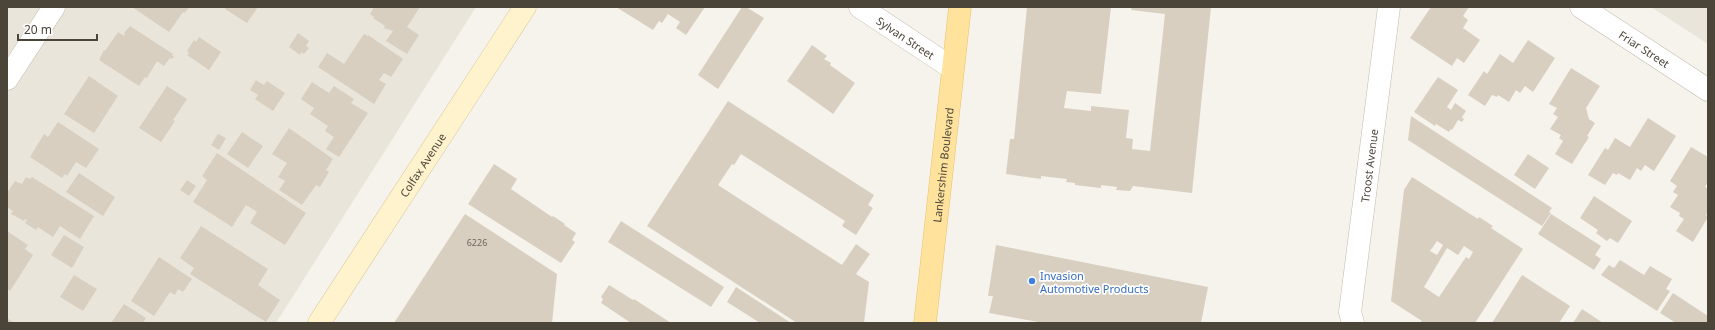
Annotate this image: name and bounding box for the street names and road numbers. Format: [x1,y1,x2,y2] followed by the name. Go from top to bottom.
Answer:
[874,13,938,62] street label: Sylvan Street
[1616,27,1673,71] street label: Friar Street
[929,107,956,223] street label: Lankershim Boulevard
[1357,128,1381,203] street label: Troost Avenue
[396,130,449,200] street label: Colfax Avenue

